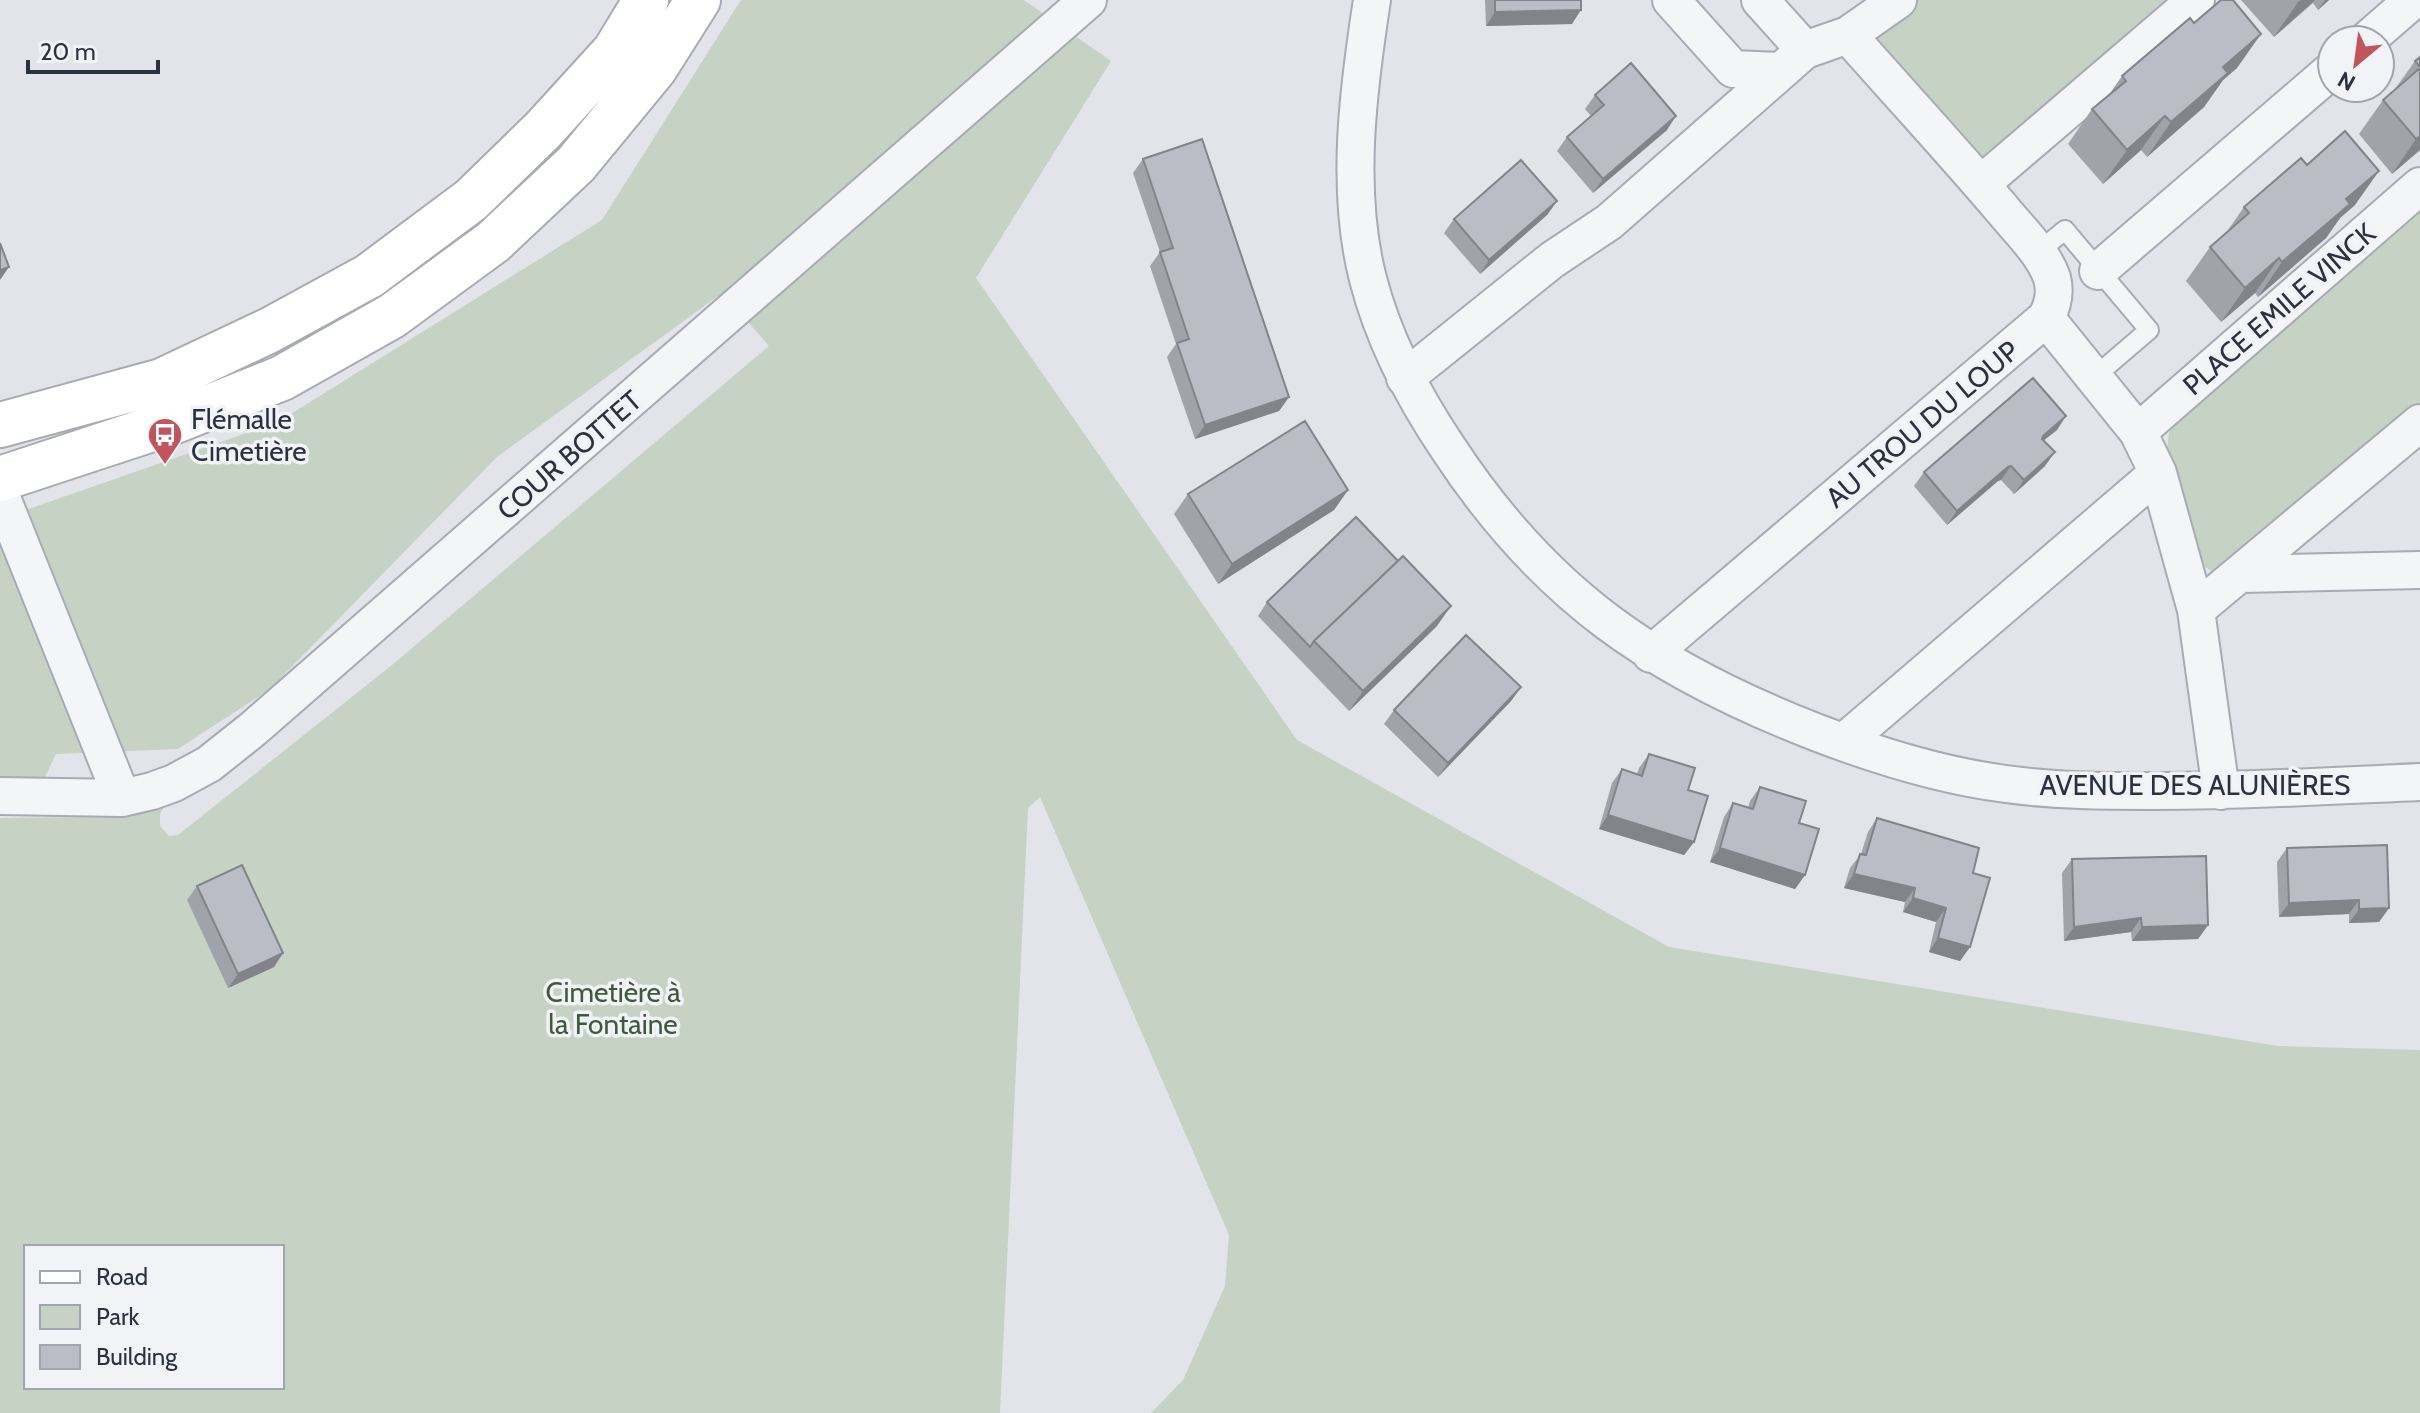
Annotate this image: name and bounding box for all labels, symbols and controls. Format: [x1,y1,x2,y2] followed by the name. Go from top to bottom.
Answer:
[28,24,158,74] scale bar
[2316,24,2396,104] north arrow
[40,37,96,66] text: 20 m
[2333,65,2360,97] text: N
[2176,216,2382,402] street label: PLACE EMILE VINCK
[1819,333,2025,515] street label: AU TROU DU LOUP
[490,383,648,527] street label: COUR BOTTET
[191,402,306,468] place label: Flémalle Cimetière
[146,416,184,466] bus stop icon: Flémalle Cimetière
[2040,768,2350,802] street label: AVENUE DES ALUNIÈRES
[545,975,681,1041] park label: Cimetière à la Fontaine
[24,1245,284,1389] legend
[96,1262,148,1291] text: Road
[96,1302,139,1331] text: Park
[96,1342,178,1371] text: Building

